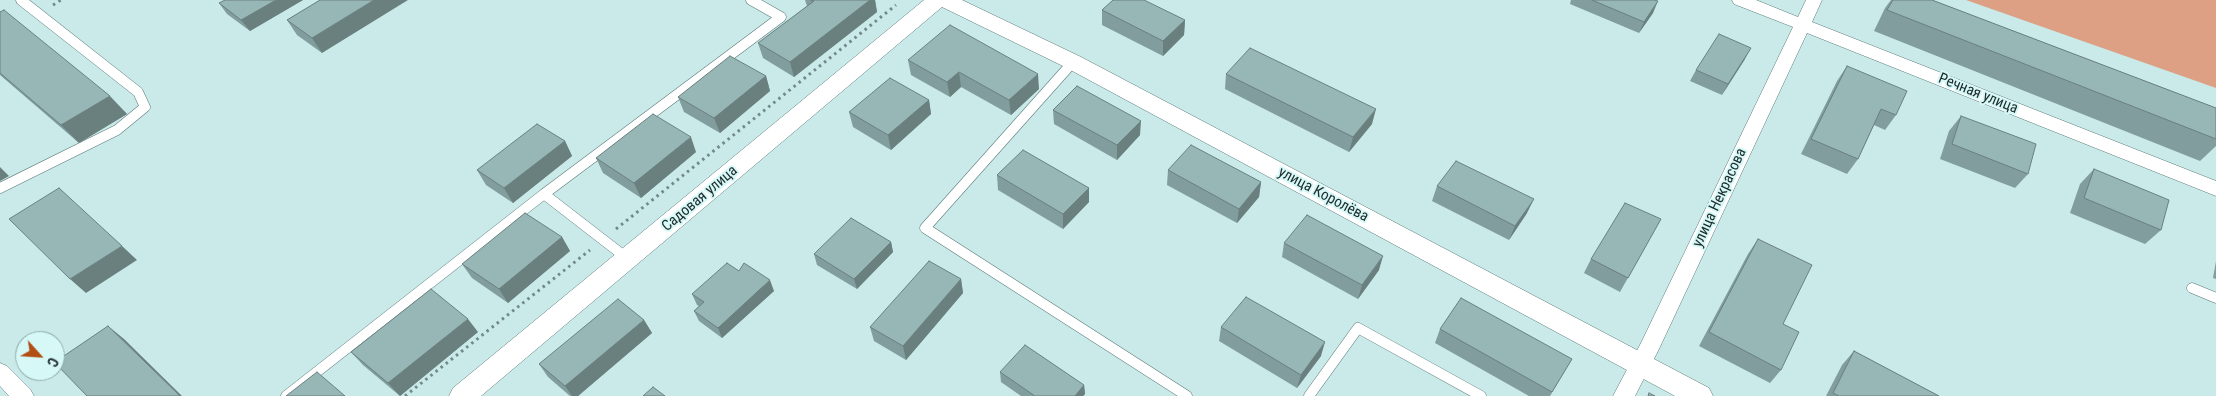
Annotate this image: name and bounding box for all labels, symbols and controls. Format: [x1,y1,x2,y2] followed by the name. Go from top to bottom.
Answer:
[1936,70,2020,118] street label: Речная улица
[1689,146,1751,250] street label: улица Некрасова
[659,162,741,236] street label: Садовая улица
[1275,164,1371,226] street label: улица Королёва
[15,331,65,381] north arrow
[44,355,62,369] text: С

